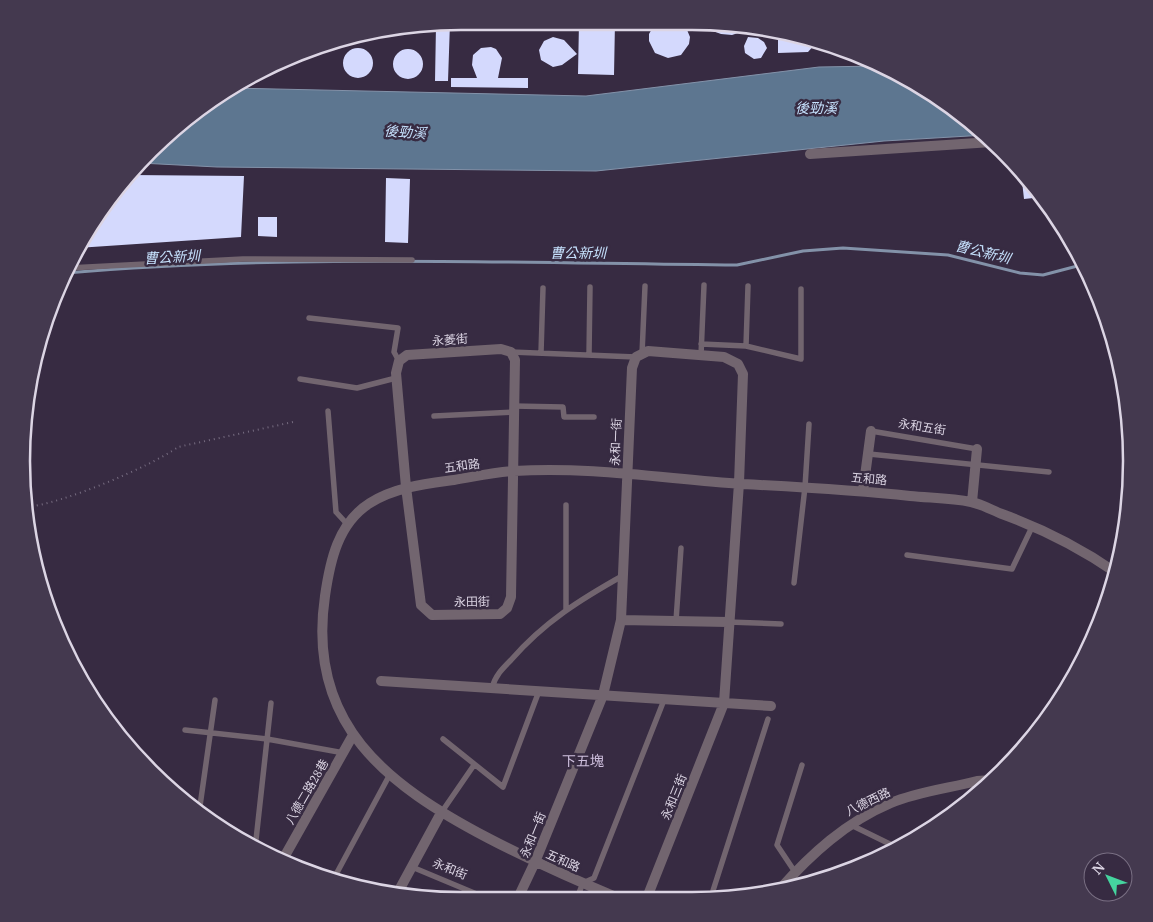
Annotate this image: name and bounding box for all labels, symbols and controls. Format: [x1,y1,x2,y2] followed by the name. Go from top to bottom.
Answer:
[795,98,839,117] water label: 後勁溪
[383,121,429,143] water label: 後勁溪
[954,236,1015,268] water label: 曹公新圳
[550,243,608,262] water label: 曹公新圳
[144,245,202,267] water label: 曹公新圳
[431,331,468,348] street label: 永菱街
[897,415,947,438] street label: 永和五街
[607,418,624,466] street label: 永和一街
[443,456,481,475] street label: 五和路
[850,469,888,488] street label: 五和路
[454,594,490,609] street label: 永田街
[562,751,604,770] district label: 下五塊
[282,756,331,827] street label: 八德二路28巷
[658,772,689,822] street label: 永和三街
[843,784,893,819] street label: 八德西路
[517,810,548,860] street label: 永和一街
[544,846,583,875] street label: 五和路
[1083,852,1133,902] north arrow
[431,855,470,882] street label: 永和街
[1087,857,1109,878] text: N

